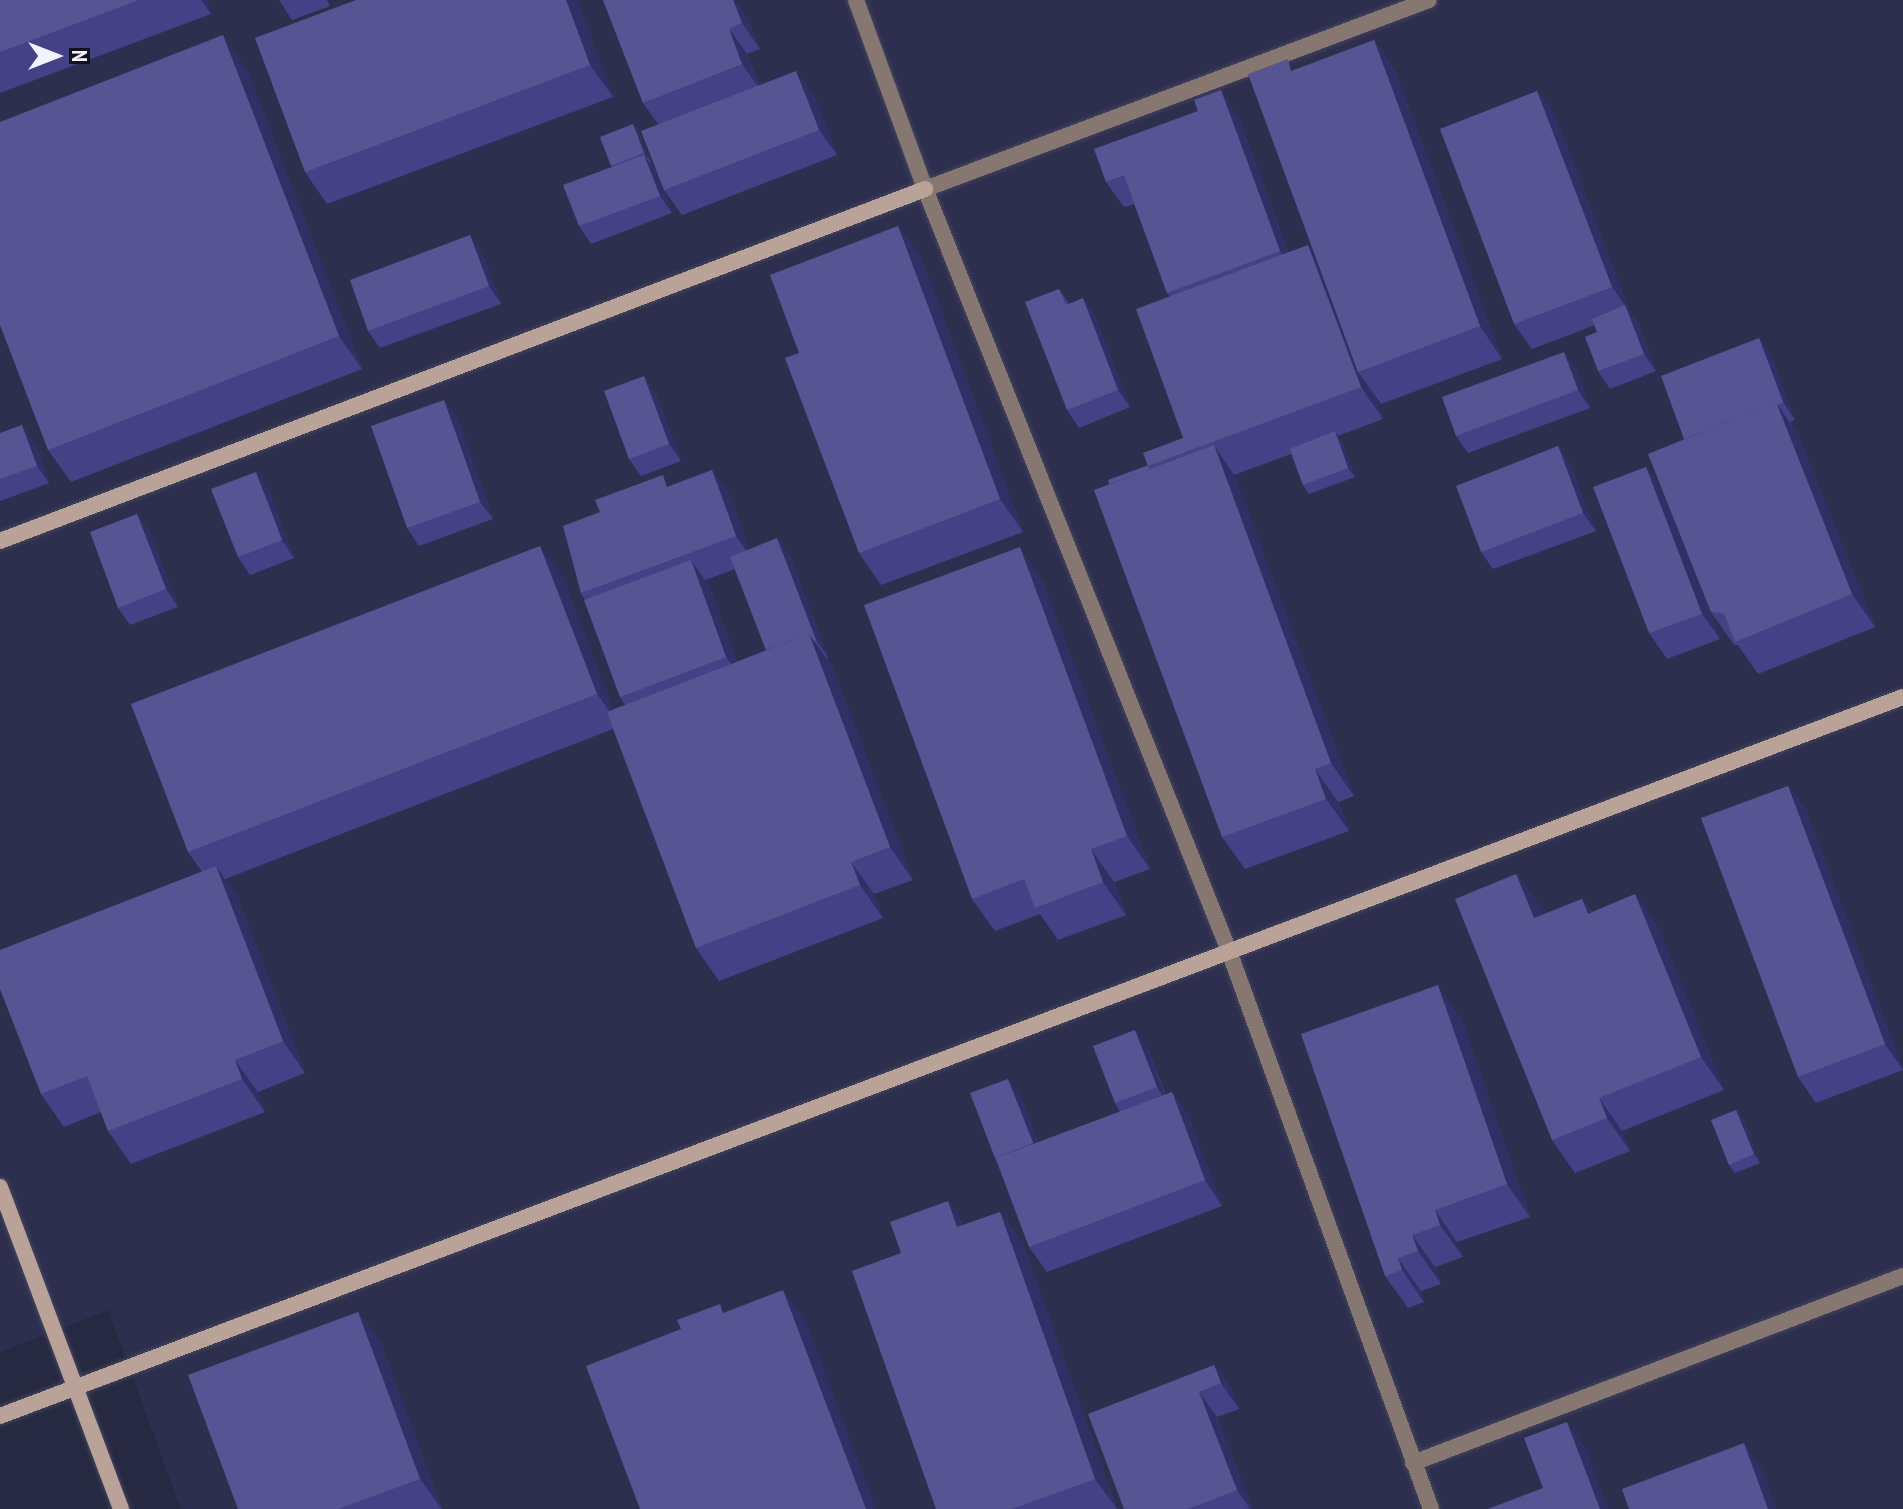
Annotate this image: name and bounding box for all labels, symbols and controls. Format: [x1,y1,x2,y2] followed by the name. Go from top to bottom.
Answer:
[16,16,96,96] north arrow
[66,50,94,62] text: N

